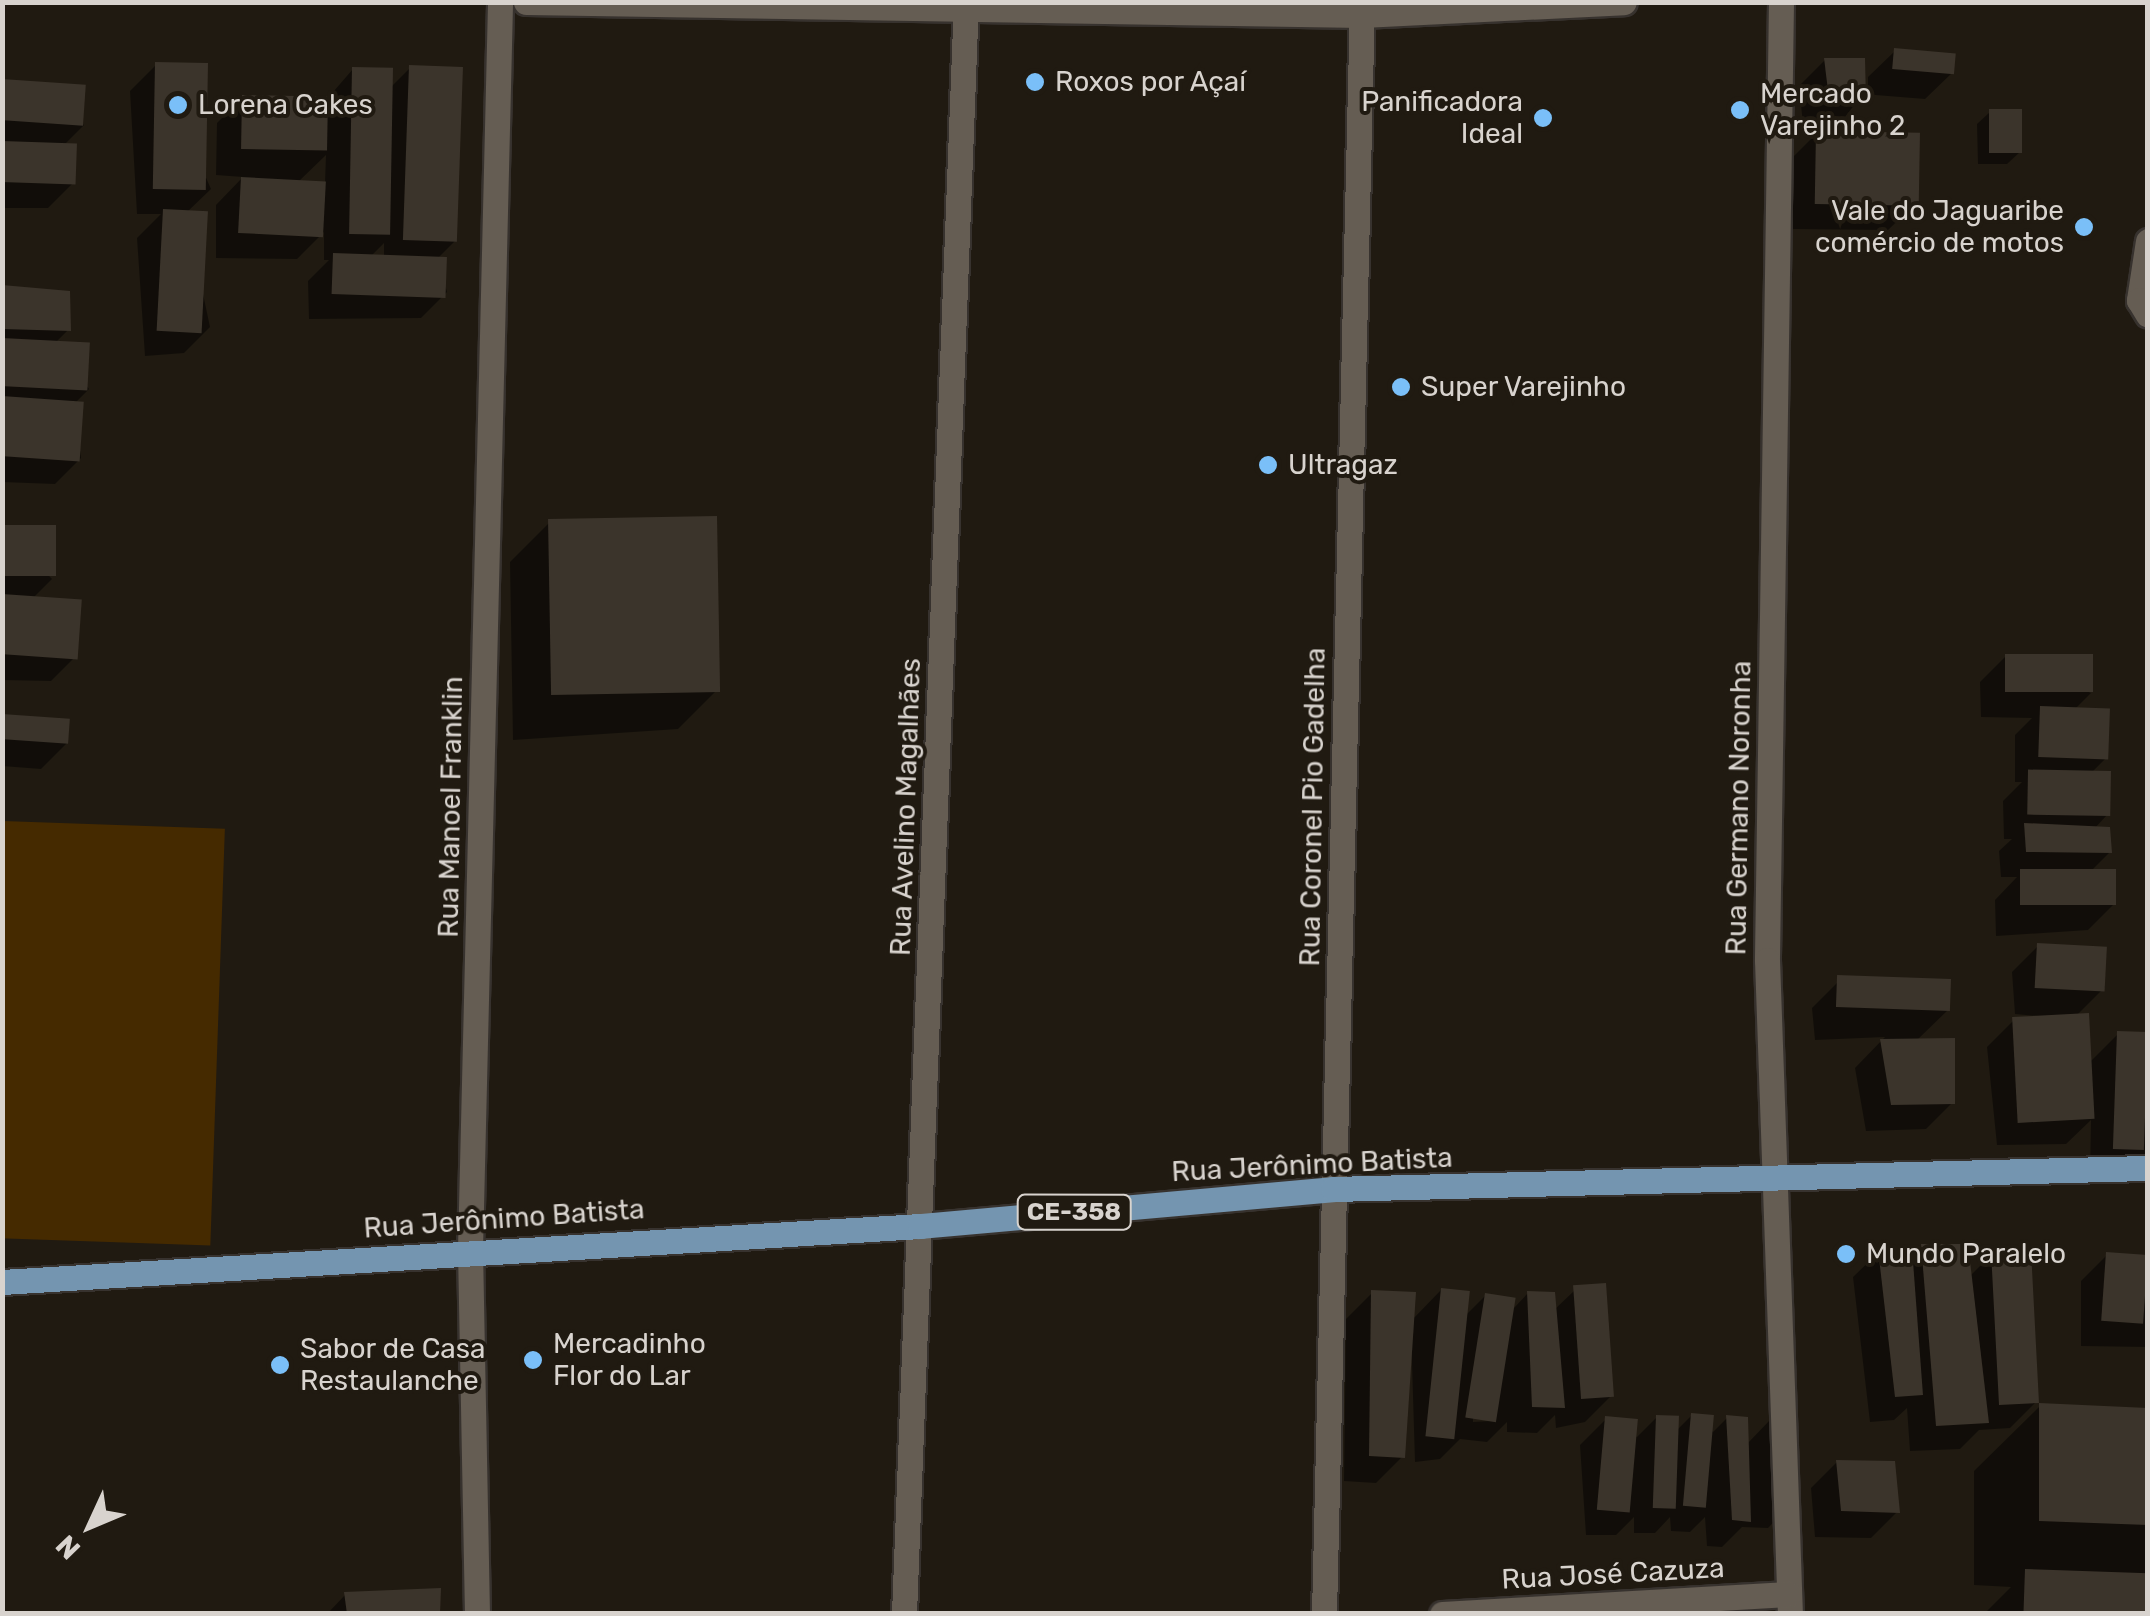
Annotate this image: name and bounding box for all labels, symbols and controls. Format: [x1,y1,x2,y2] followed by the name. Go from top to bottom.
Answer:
[1055,65,1247,99] place label: Roxos por Açaí
[1024,71,1046,93] marker: Roxos por Açaí
[1760,77,1906,143] place label: Mercado Varejinho 2
[1361,85,1523,151] place label: Panificadora Ideal
[198,88,373,122] place label: Lorena Cakes
[167,94,189,116] marker: Lorena Cakes
[1729,99,1751,121] marker: Mercado Varejinho 2
[1532,107,1554,129] marker: Panificadora Ideal
[1815,194,2064,260] place label: Vale do Jaguaribe comércio de motos
[2073,216,2095,238] marker: Vale do Jaguaribe comércio de motos
[1421,370,1627,404] place label: Super Varejinho
[1390,376,1412,398] marker: Super Varejinho
[1288,448,1398,482] place label: Ultragaz
[1257,454,1279,476] marker: Ultragaz
[1293,647,1333,967] street label: Rua Coronel Pio Gadelha
[884,657,928,957] street label: Rua Avelino Magalhães
[1720,660,1758,956] street label: Rua Germano Noronha
[432,676,470,938] street label: Rua Manoel Franklin
[1171,1141,1453,1189] street label: Rua Jerônimo Batista
[362,1192,646,1246] street label: Rua Jerônimo Batista
[1016,1192,1132,1232] road number: CE-358
[1866,1237,2066,1271] place label: Mundo Paralelo
[1835,1243,1857,1265] marker: Mundo Paralelo
[553,1327,706,1393] place label: Mercadinho Flor do Lar
[300,1332,486,1398] place label: Sabor de Casa Restaulanche
[522,1349,544,1371] marker: Mercadinho Flor do Lar
[269,1354,291,1376] marker: Sabor de Casa Restaulanche
[40,1476,140,1576] north arrow
[49,1528,87,1566] text: N
[1501,1551,1725,1597] street label: Rua José Cazuza

